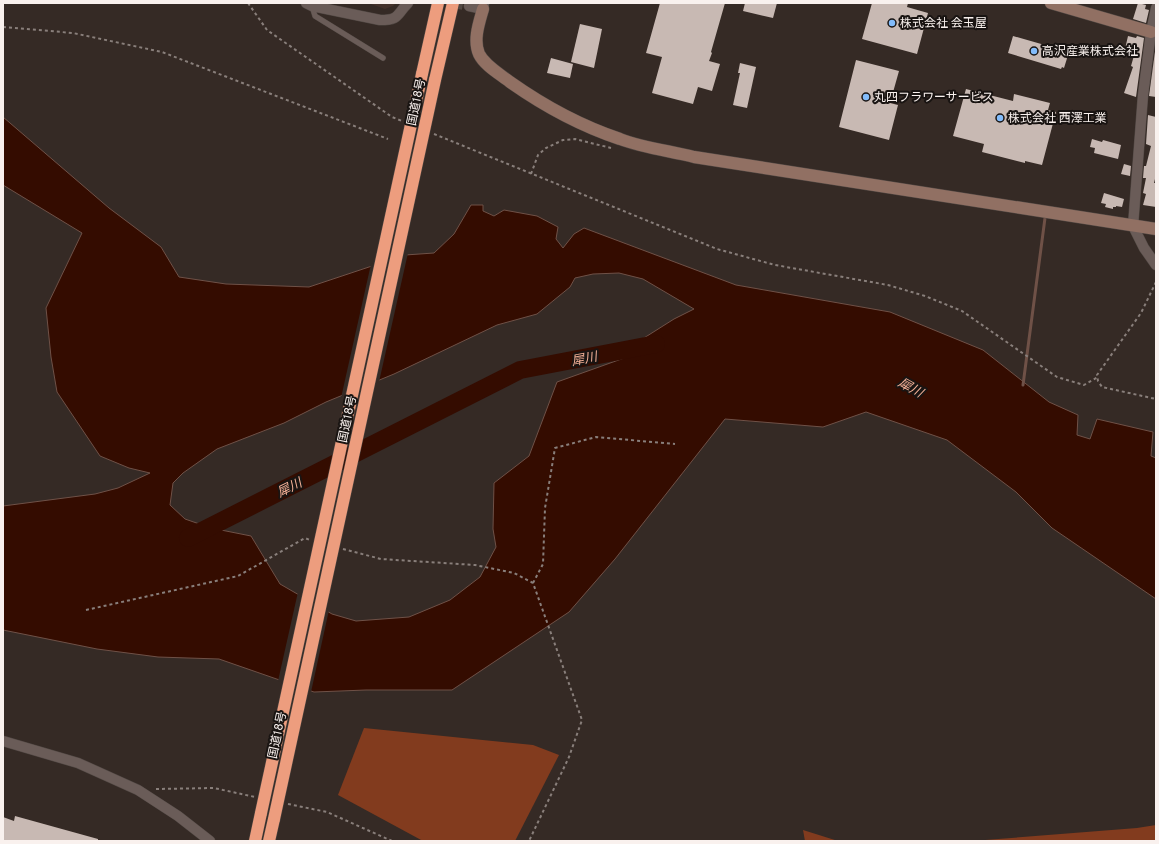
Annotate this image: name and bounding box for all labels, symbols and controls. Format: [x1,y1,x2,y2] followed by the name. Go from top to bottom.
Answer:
[900,16,987,32] place label: 株式会社 会玉屋
[887,18,897,28] marker: 株式会社 会玉屋
[1042,44,1138,60] place label: 高沢産業株式会社
[1029,46,1039,56] marker: 高沢産業株式会社
[404,77,430,127] street label: 国道18号
[874,90,994,106] place label: 丸四フラワーサービス
[861,92,871,102] marker: 丸四フラワーサービス
[1008,111,1107,127] place label: 株式会社 西澤工業
[995,113,1005,123] marker: 株式会社 西澤工業
[570,349,601,370] water label: 犀川
[895,375,927,403] water label: 犀川
[335,394,361,444] street label: 国道18号
[275,475,307,502] water label: 犀川
[265,710,291,760] street label: 国道18号

